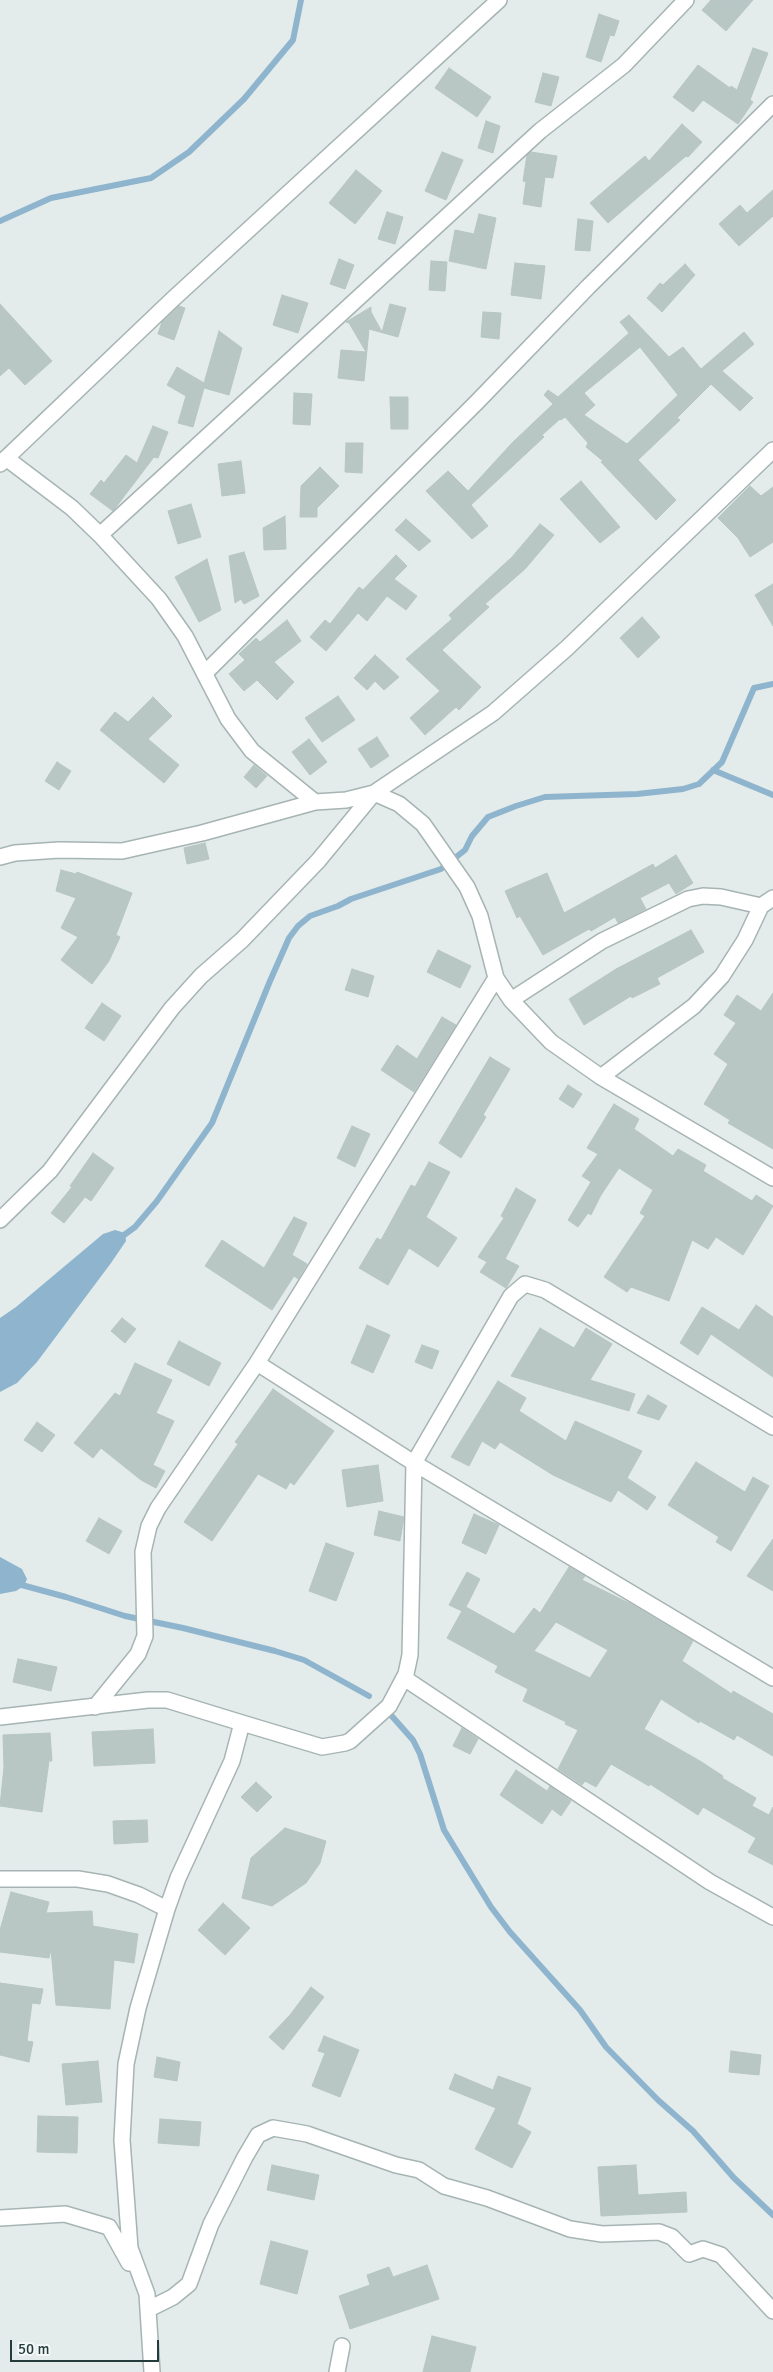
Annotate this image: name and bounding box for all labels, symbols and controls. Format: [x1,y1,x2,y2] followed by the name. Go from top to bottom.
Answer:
[12,2330,161,2362] scale bar
[18,2340,49,2358] text: 50 m

